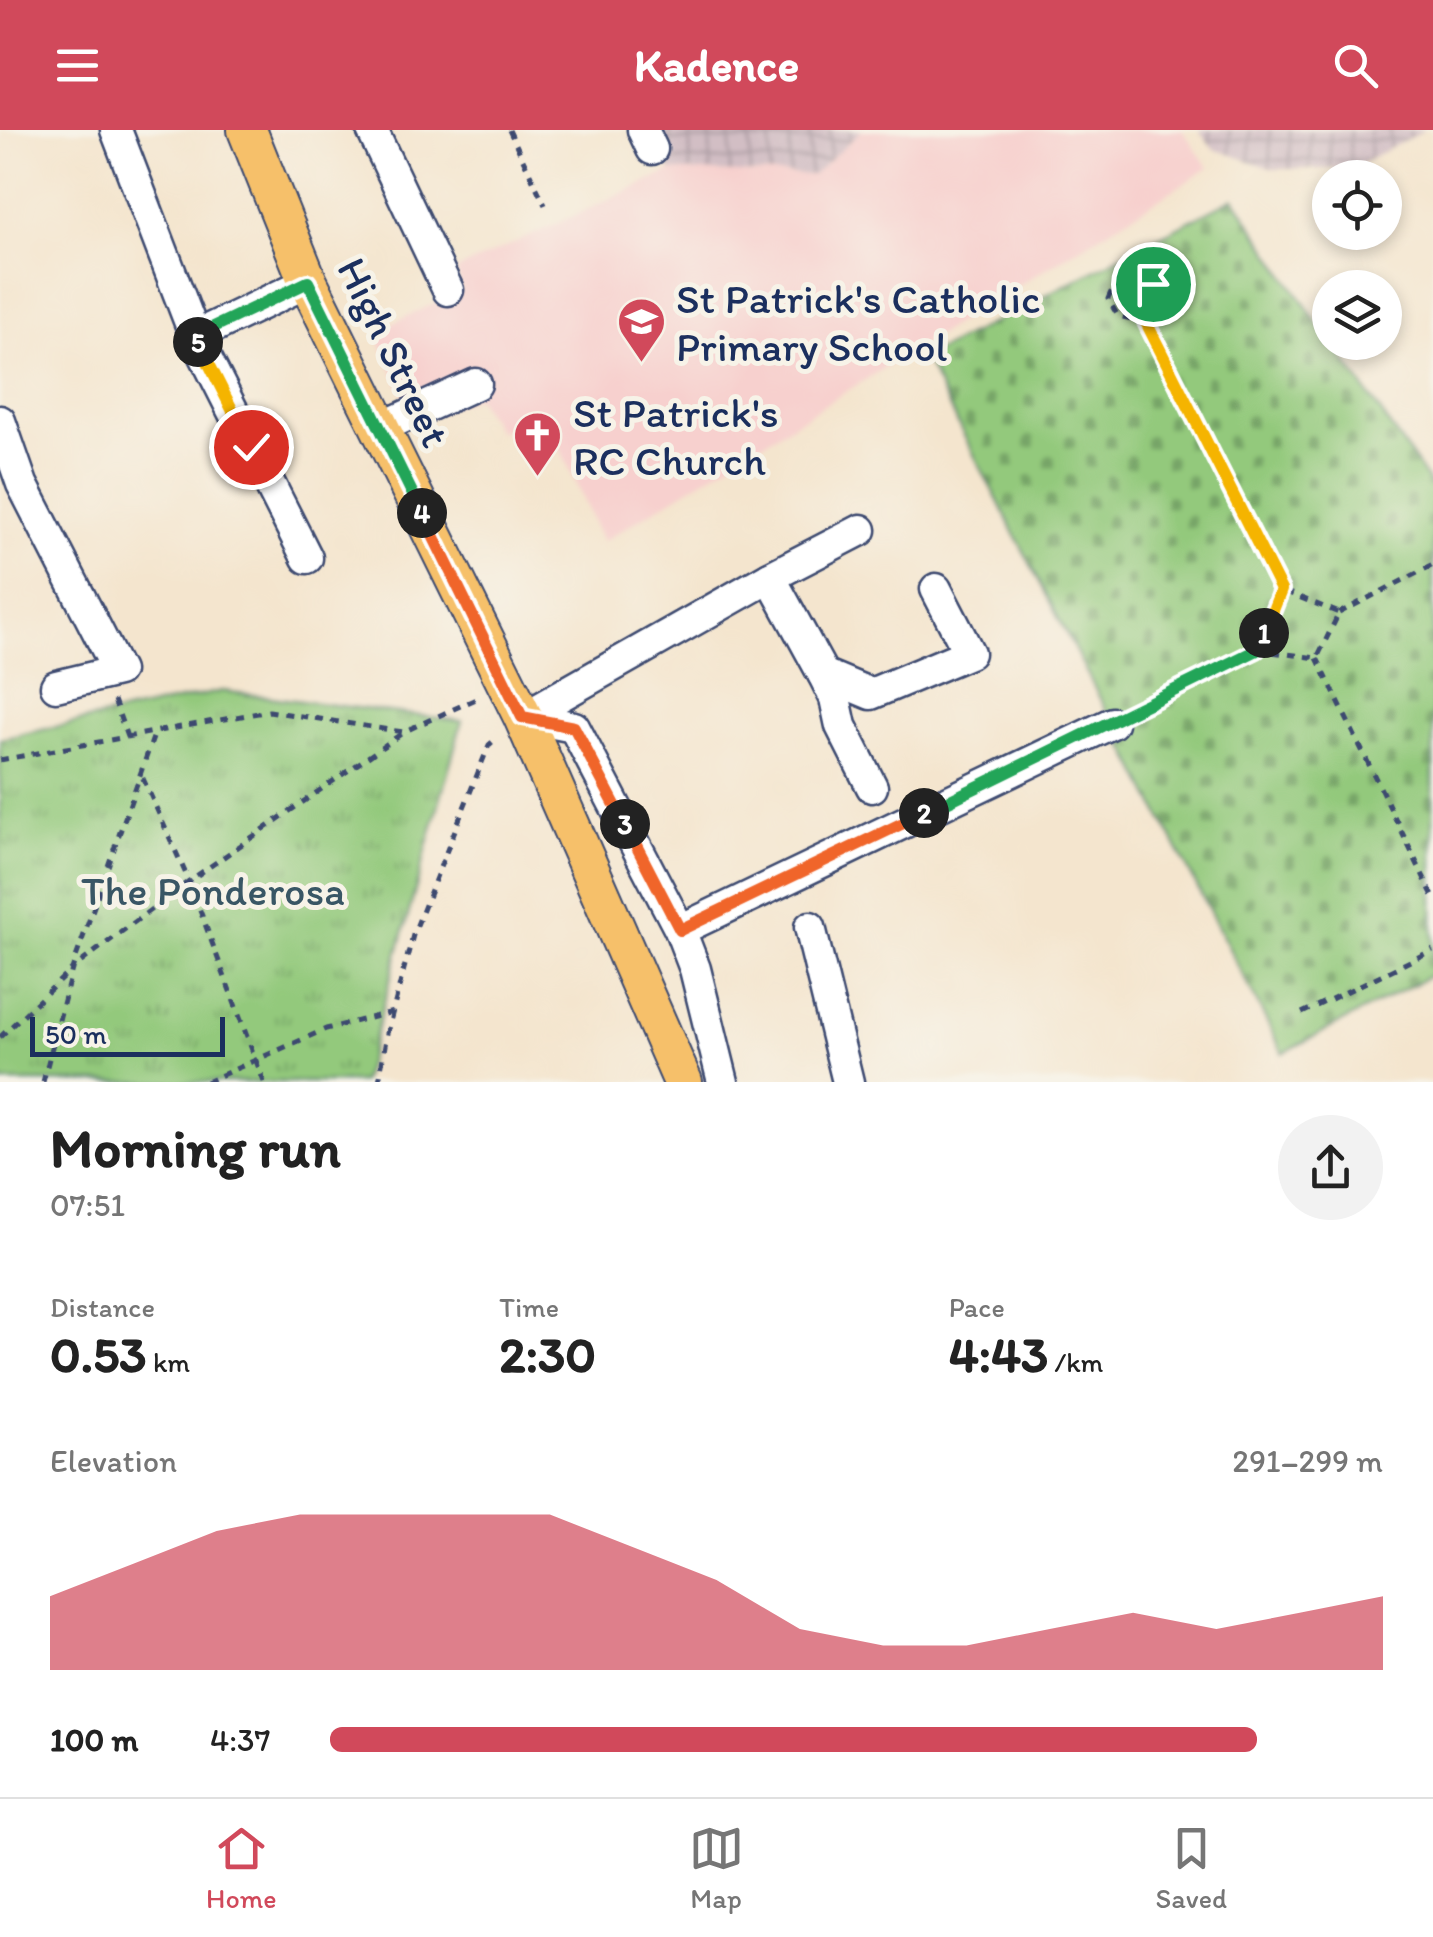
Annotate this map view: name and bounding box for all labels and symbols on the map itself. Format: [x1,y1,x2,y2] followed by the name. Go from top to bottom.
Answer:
[1111,242,1196,327] pin
[326,249,462,455] street label: High Street
[676,273,1041,372] place label: St Patrick's Catholic Primary School
[615,296,667,364] school or university icon: St Patrick's Catholic Primary School
[173,317,223,367] pin: 5
[573,387,779,486] place label: St Patrick's RC Church
[209,405,294,490] pin
[512,410,564,478] church icon: St Patrick's RC Church
[397,488,447,538] pin: 4
[1239,608,1289,658] pin: 1
[899,788,949,838] pin: 2
[600,799,650,849] pin: 3
[81,865,345,916] park label: The Ponderosa
[30,1012,225,1056] scale bar

